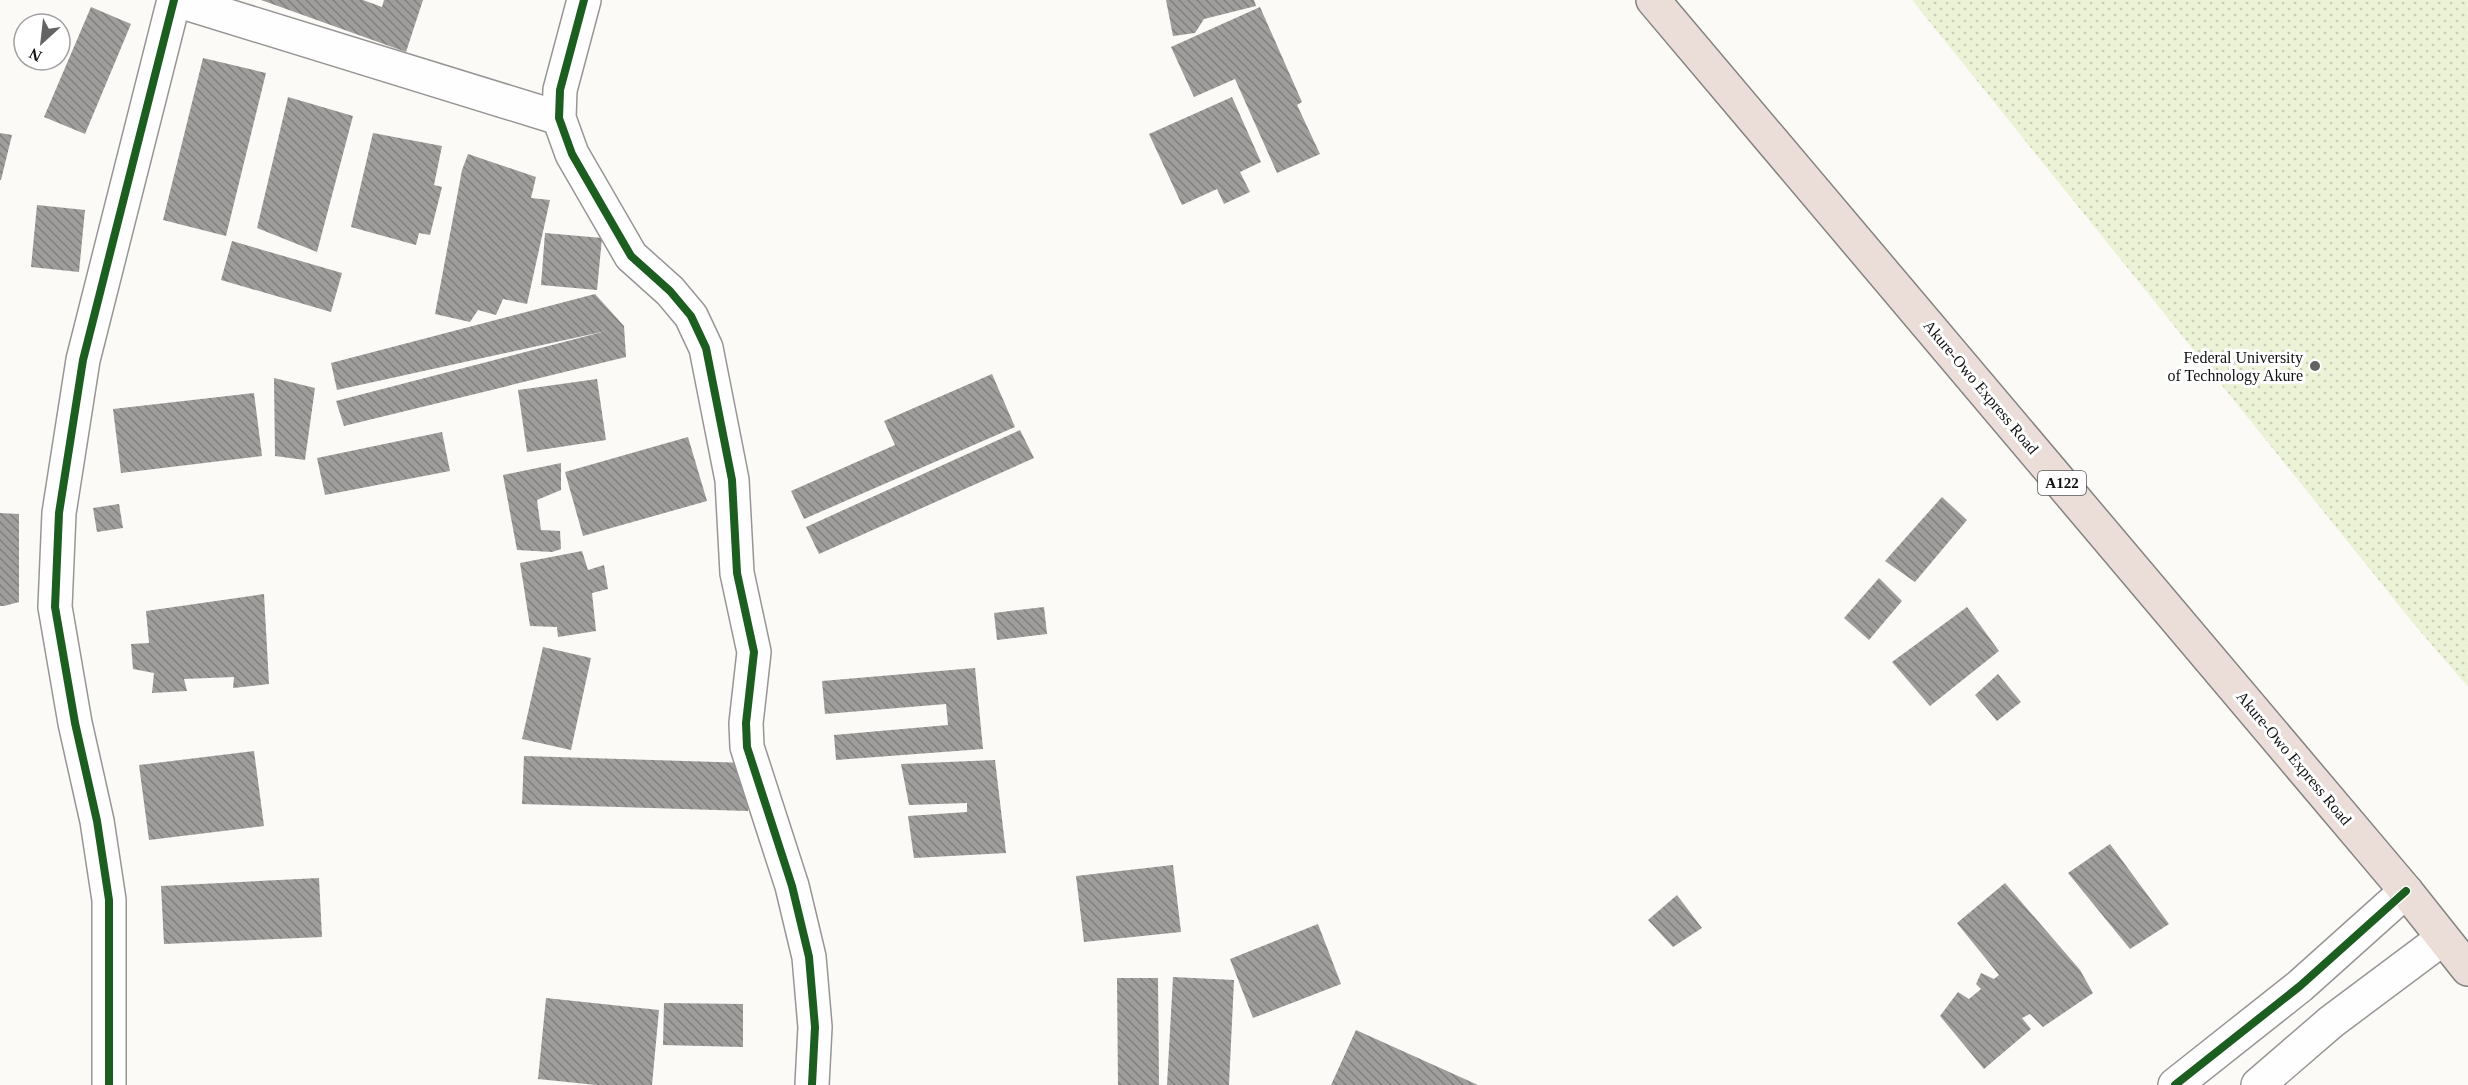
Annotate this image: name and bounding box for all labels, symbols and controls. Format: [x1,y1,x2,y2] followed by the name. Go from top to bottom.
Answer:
[12,12,72,72] north arrow
[26,45,44,65] text: N
[1919,317,2042,458] street label: Akure-Owo Express Road
[2168,349,2303,385] place label: Federal University of Technology Akure
[2308,359,2322,373] marker: Federal University of Technology Akure
[2038,471,2086,495] road number: A122
[2232,688,2355,829] street label: Akure-Owo Express Road

